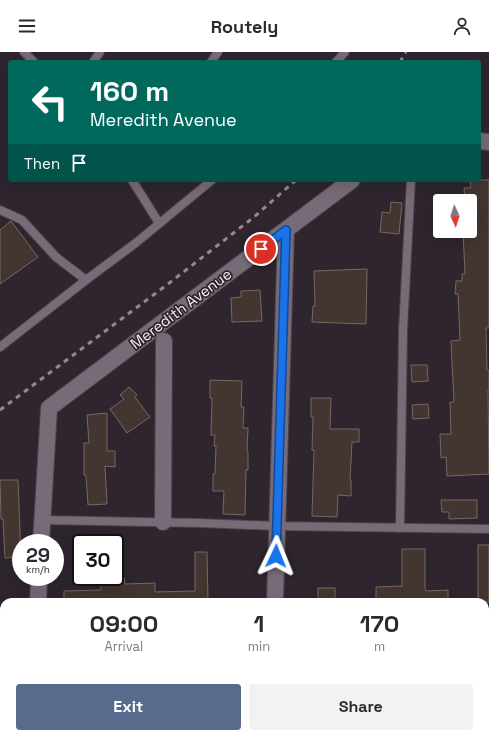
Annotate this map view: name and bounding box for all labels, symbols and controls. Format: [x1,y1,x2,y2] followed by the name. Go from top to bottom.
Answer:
[16,15,38,37] icon: menu
[211,15,278,38] text: Routely
[451,15,473,37] icon: person
[90,73,169,109] text: 160 m
[24,76,76,128] icon: left
[90,108,237,131] text: Meredith Avenue
[68,152,90,174] icon: arrive
[24,154,60,173] text: Then
[433,194,477,238] north arrow
[433,194,477,238] map controls
[244,232,278,266] pin
[250,238,272,260] icon: arrive
[126,264,235,353] street label: Meredith Avenue
[72,534,124,586] speed limit sign: 30
[255,535,297,577] position arrow
[26,542,50,568] text: 29
[26,563,50,576] text: km/h
[90,608,158,639] text: 09:00
[254,608,264,639] text: 1
[360,608,399,639] text: 170
[105,638,143,655] text: Arrival
[248,638,270,655] text: min
[374,638,385,655] text: m
[16,684,241,730] button: Exit
[249,684,473,730] button: Share

